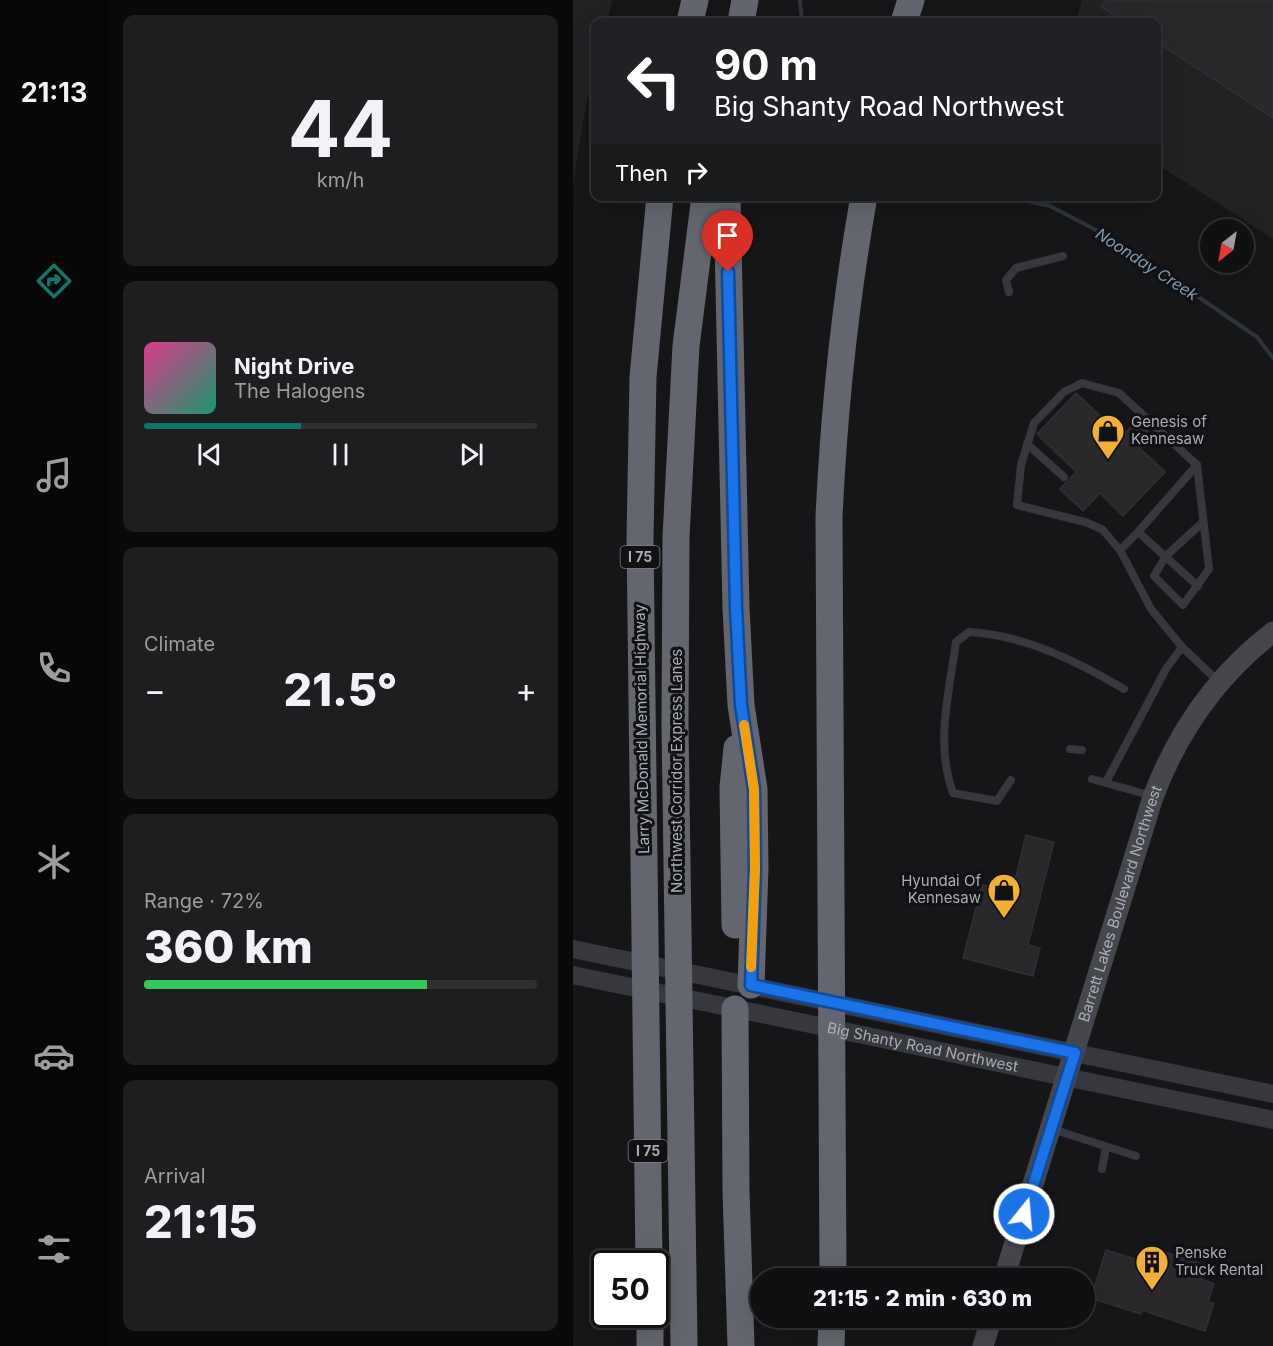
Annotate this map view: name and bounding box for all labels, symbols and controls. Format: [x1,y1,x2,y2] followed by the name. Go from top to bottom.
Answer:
[714,39,818,90] text: 90 m
[615,42,693,120] icon: left
[21,76,87,109] text: 21:13
[288,81,393,176] text: 44
[714,90,1064,123] text: Big Shanty Road Northwest
[680,156,713,189] icon: right
[615,160,668,186] text: Then
[317,168,364,192] text: km/h
[702,210,753,272] pin
[711,219,744,252] icon: arrive
[1200,219,1254,273] north arrow
[1200,219,1254,273] map controls
[1092,223,1202,305] water label: Noonday Creek
[33,260,75,302] icon: directions
[234,353,354,379] text: Night Drive
[234,379,365,403] text: The Halogens
[1131,412,1207,448] place label: Genesis of Kennesaw
[1090,413,1126,460] shop icon: Genesis of Kennesaw
[193,438,226,471] icon: previous
[324,438,357,471] icon: pause
[455,438,488,471] icon: next
[33,454,75,496] icon: music
[621,546,659,568] road number: I 75
[630,604,653,854] street label: Larry McDonald Memorial Highway
[144,632,215,656] text: Climate
[33,647,75,689] icon: phone
[667,649,686,893] street label: Northwest Corridor Express Lanes
[283,662,398,717] text: 21.5°
[144,670,166,710] text: −
[515,670,537,710] text: +
[1074,782,1166,1024] street label: Barrett Lakes Boulevard Northwest
[33,841,75,883] icon: climate
[901,871,981,907] place label: Hyundai Of Kennesaw
[986,872,1022,919] shop icon: Hyundai Of Kennesaw
[144,889,264,913] text: Range · 72%
[144,919,313,974] text: 360 km
[825,1018,1020,1076] street label: Big Shanty Road Northwest
[33,1035,75,1077] icon: car
[629,1140,667,1162] road number: I 75
[144,1164,206,1188] text: Arrival
[992,1182,1056,1246] position arrow
[144,1194,258,1249] text: 21:15
[33,1228,75,1270] icon: filters
[1175,1243,1263,1279] place label: Penske Truck Rental
[1134,1244,1170,1291] building icon: Penske Truck Rental
[591,1250,669,1328] speed limit sign: 50
[813,1285,1032,1311] text: 21:15 · 2 min · 630 m

